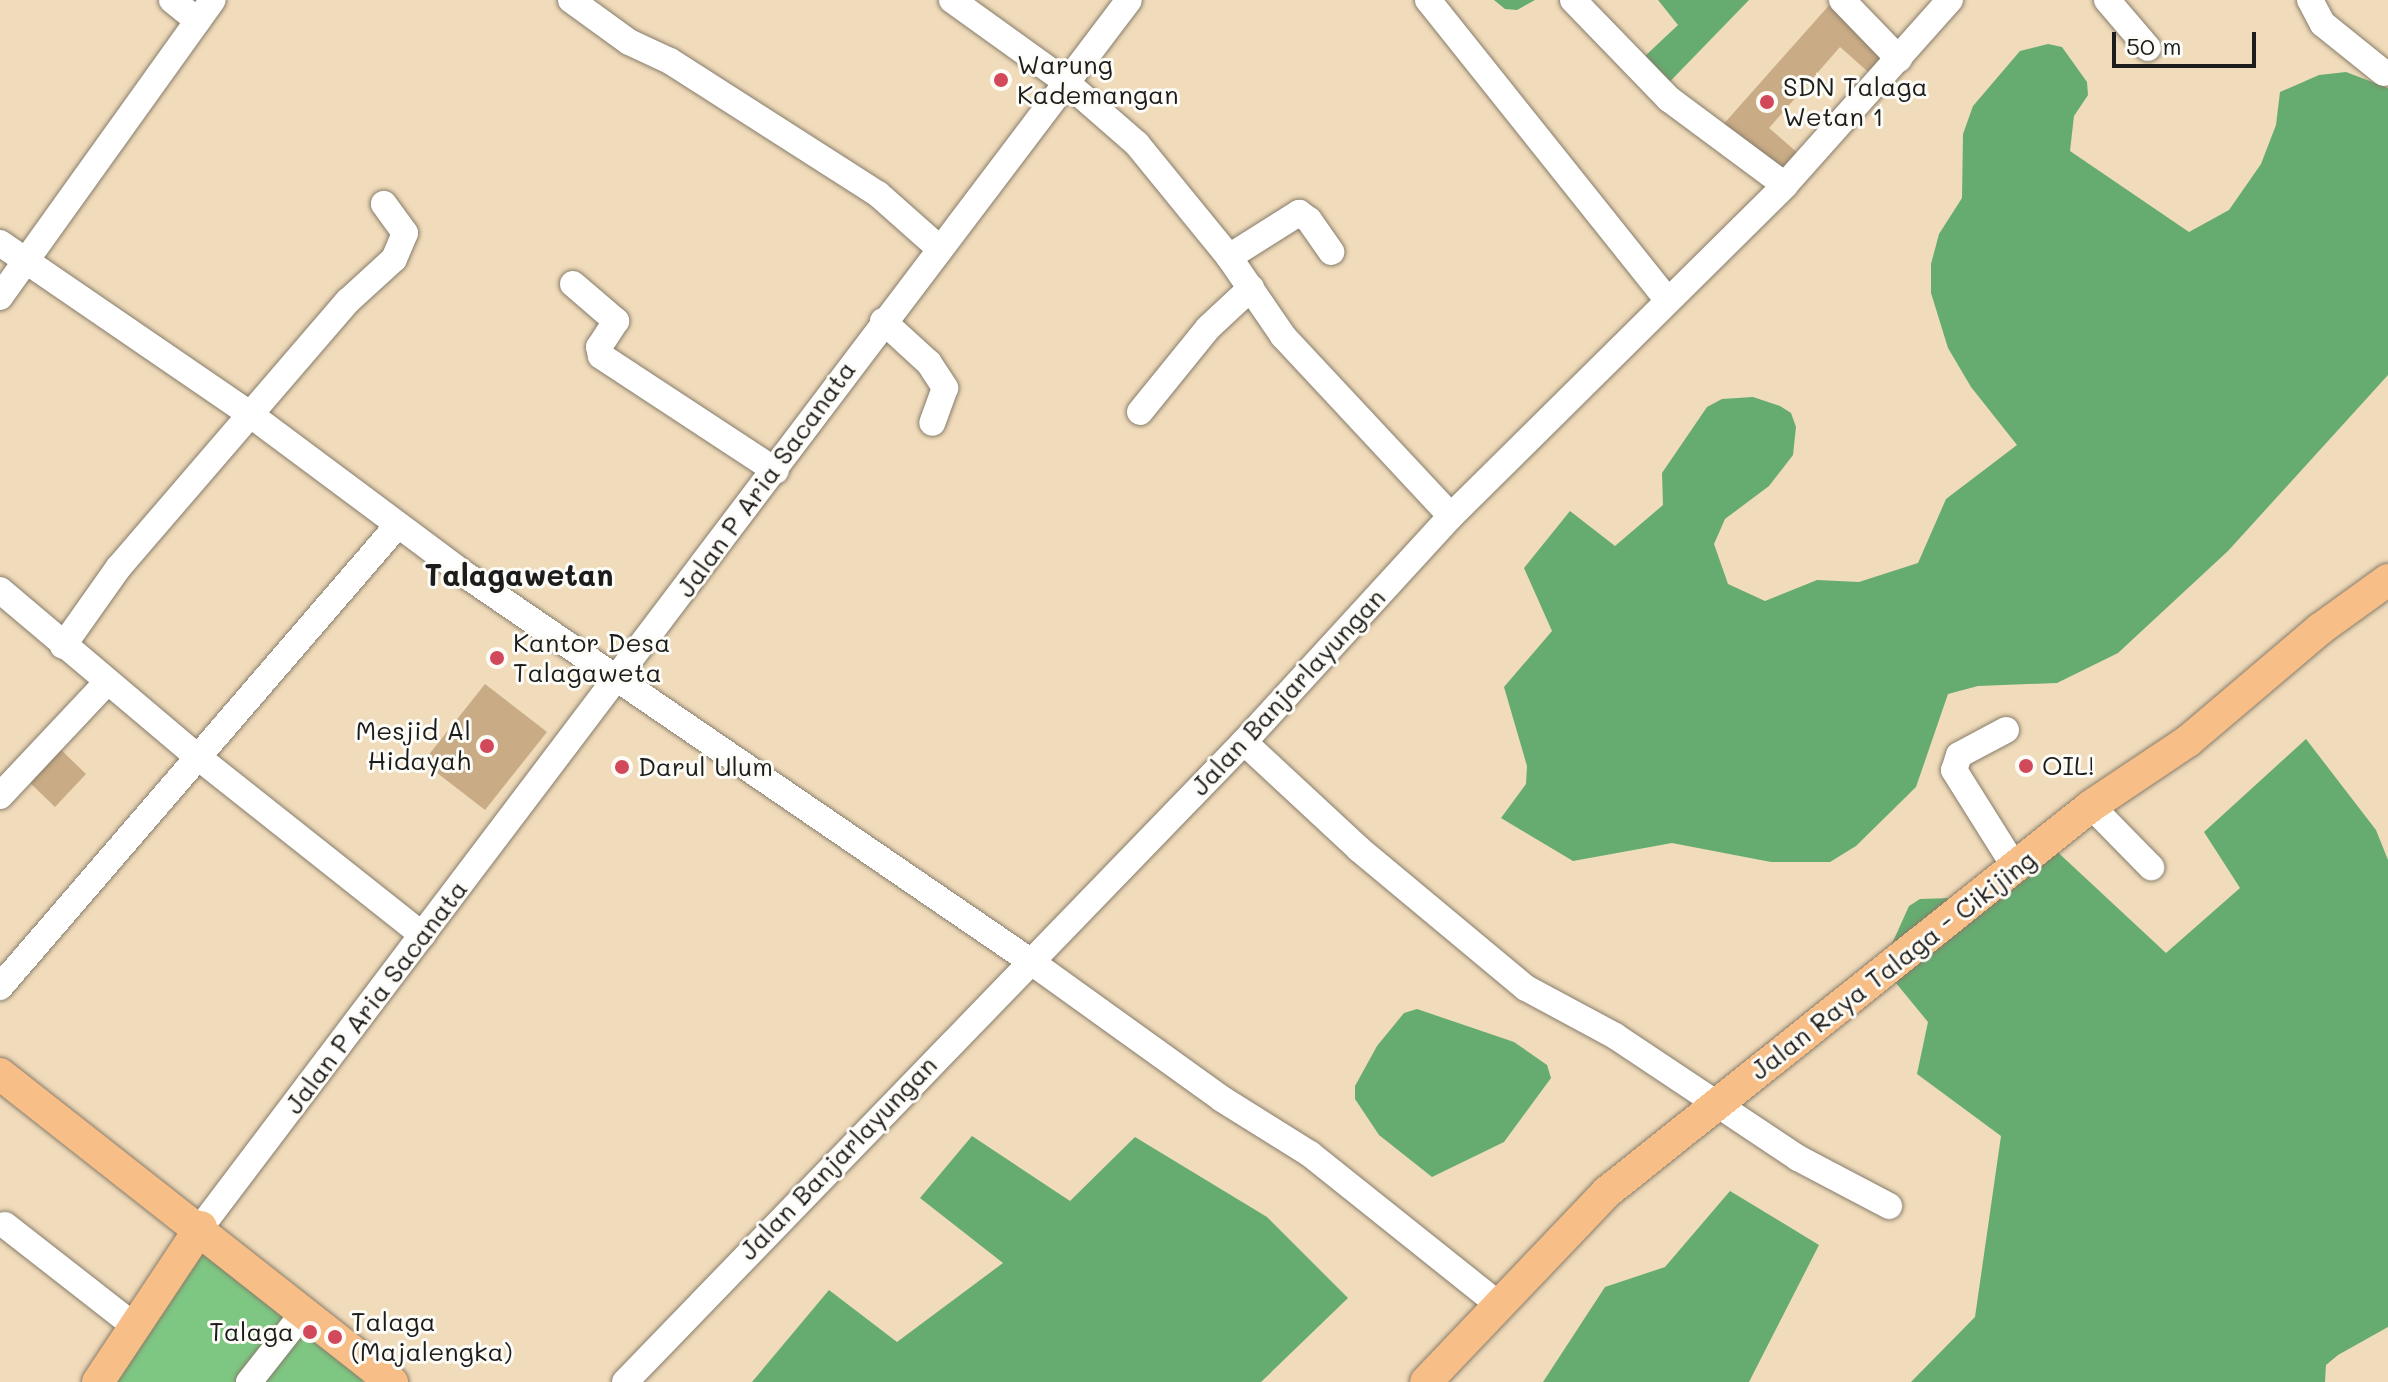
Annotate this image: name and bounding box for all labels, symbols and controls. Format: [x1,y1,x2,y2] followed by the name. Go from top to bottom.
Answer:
[2116,16,2260,66] scale bar
[2126,30,2182,61] text: 50 m
[1017,49,1179,110] place label: Warung Kademangan
[992,71,1010,89] marker: Warung Kademangan
[1783,71,1928,132] place label: SDN Talaga Wetan 1
[1758,93,1776,111] marker: SDN Talaga Wetan 1
[670,355,862,603] street label: Jalan P Aria Sacanata
[425,556,613,592] district label: Talagawetan
[1184,582,1392,802] street label: Jalan Banjarlayungan
[513,627,670,688] place label: Kantor Desa Talagaweta
[488,649,506,667] marker: Kantor Desa Talagaweta
[356,715,471,776] place label: Mesjid Al Hidayah
[478,737,496,755] marker: Mesjid Al Hidayah
[2042,750,2095,782] place label: OIL!
[638,751,773,783] place label: Darul Ulum
[2017,757,2035,775] marker: OIL!
[613,758,631,776] marker: Darul Ulum
[1744,844,2042,1086] street label: Jalan Raya Talaga - Cikijing
[278,874,474,1120] street label: Jalan P Aria Sacanata
[733,1050,943,1266] street label: Jalan Banjarlayungan
[351,1306,513,1368] place label: Talaga (Majalengka)
[209,1316,294,1348] place label: Talaga
[301,1323,319,1341] marker: Talaga
[326,1328,344,1346] marker: Talaga (Majalengka)

